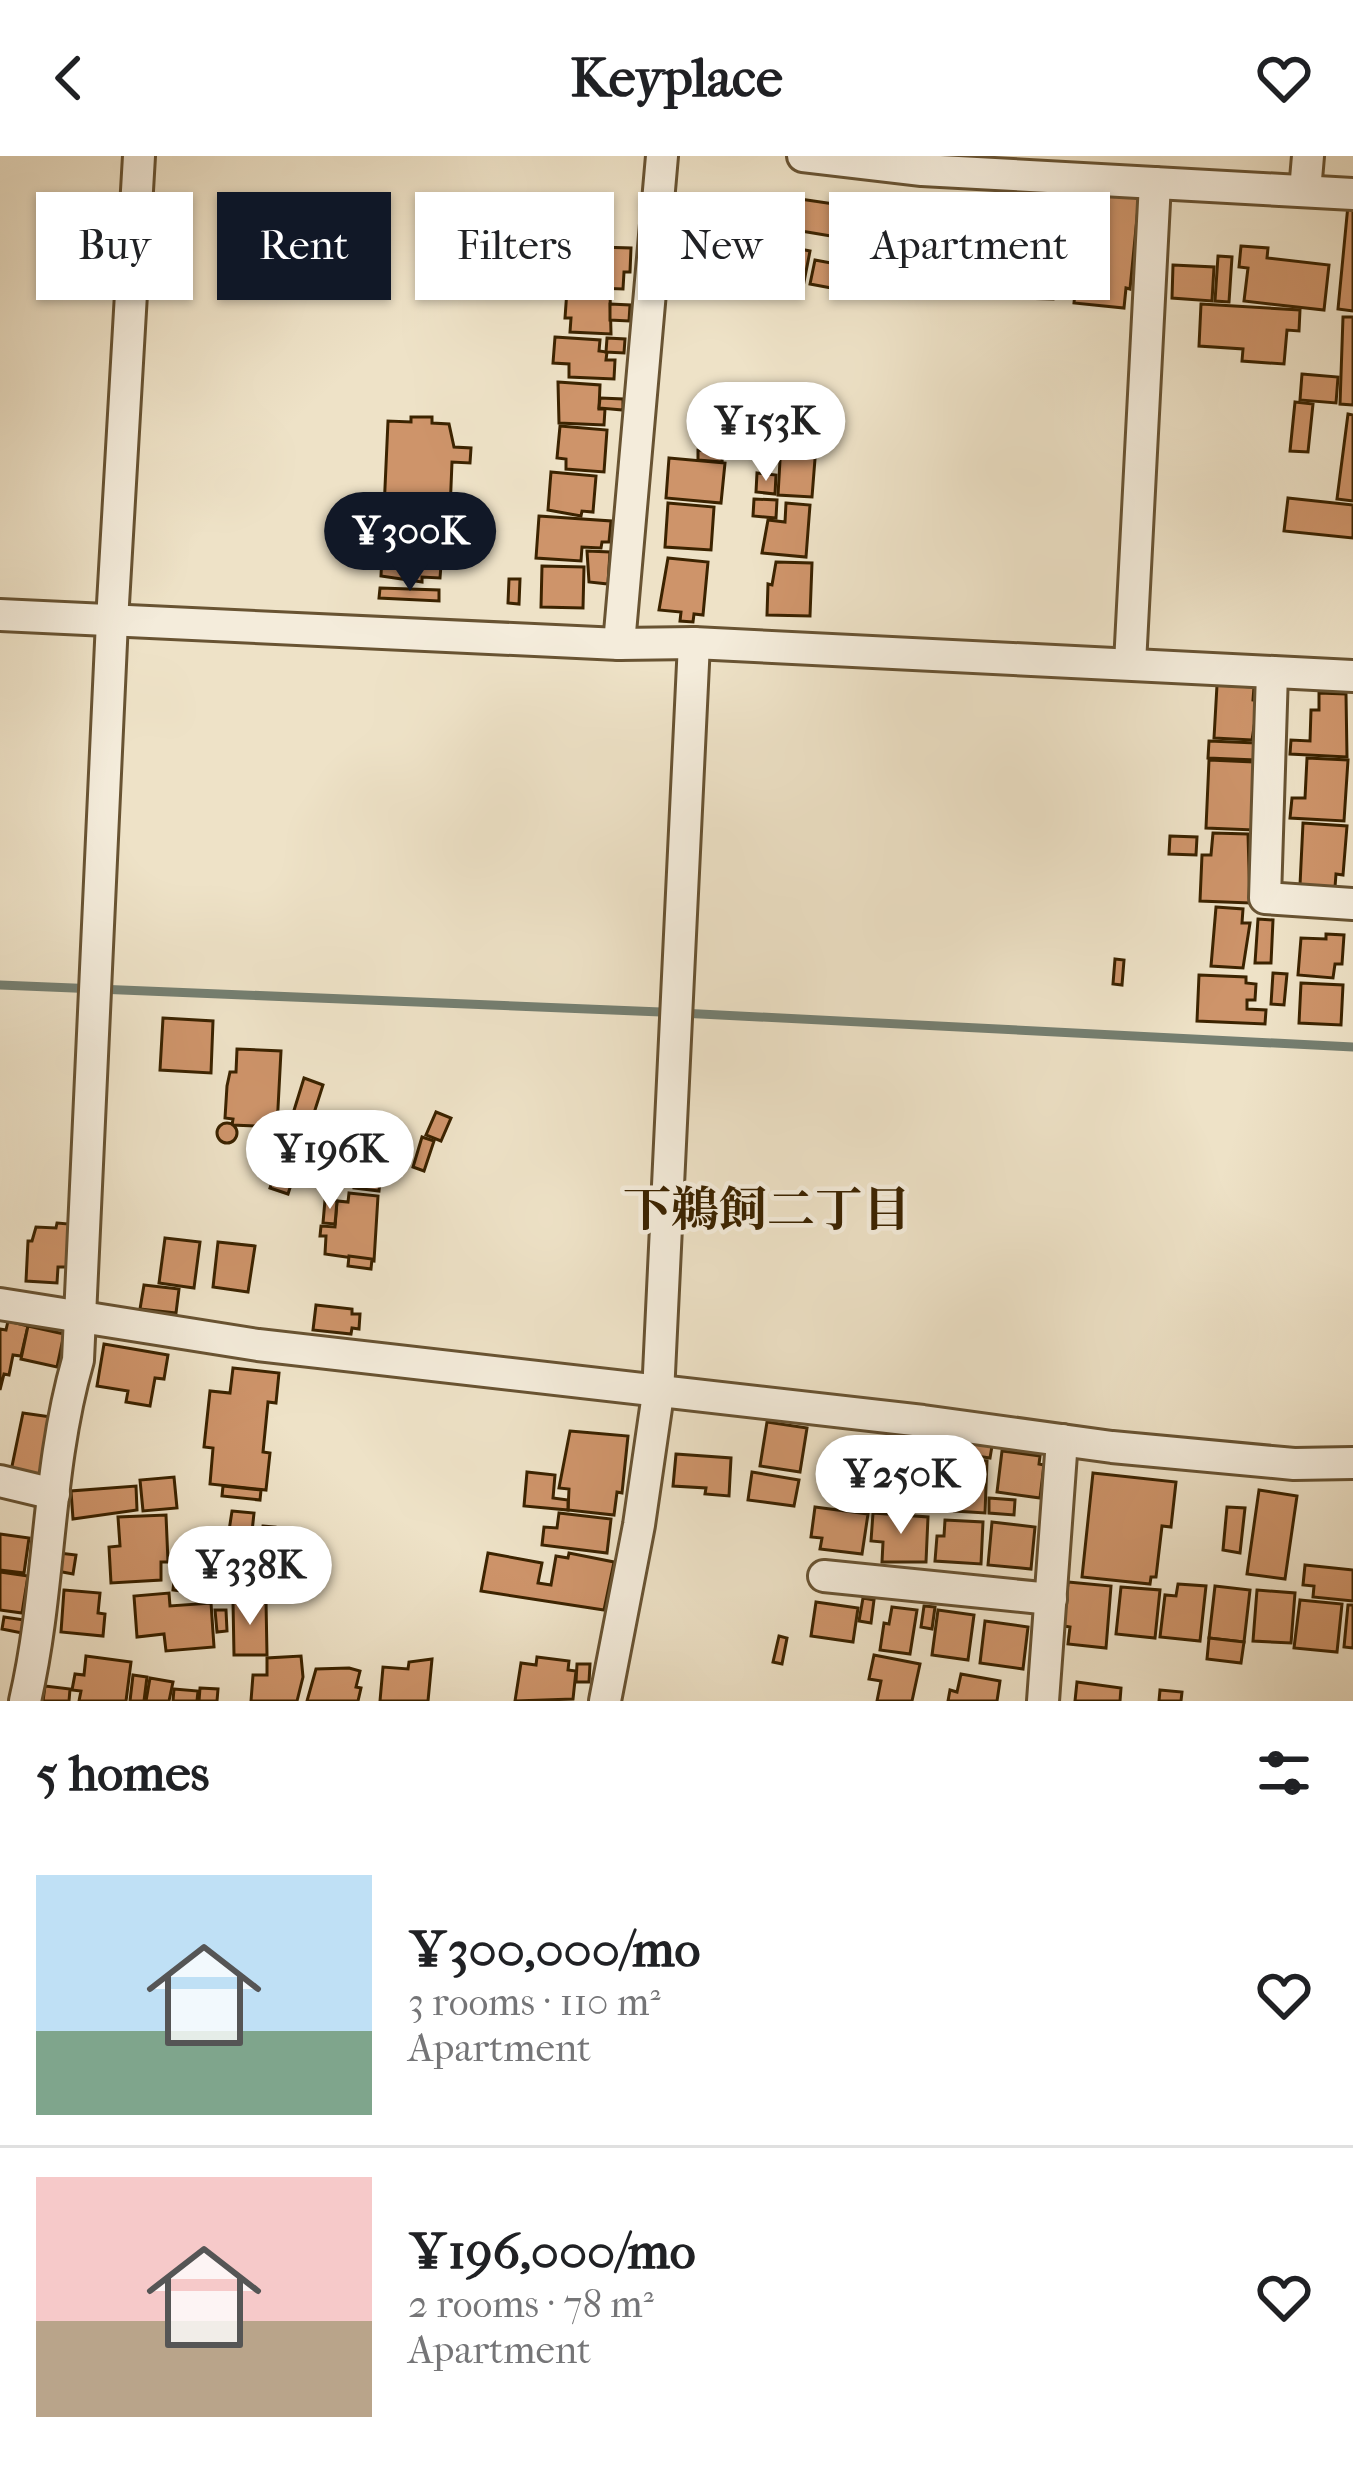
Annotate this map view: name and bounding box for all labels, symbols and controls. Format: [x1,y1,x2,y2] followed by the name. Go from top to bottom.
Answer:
[36,45,102,111] icon: back
[1251,45,1317,111] icon: heart
[570,47,783,110] text: Keyplace
[36,192,193,300] chip: Buy
[217,192,391,300] chip: Rent
[415,192,614,300] chip: Filters
[638,192,805,300] chip: New
[829,192,1110,300] chip: Apartment
[682,382,850,484] pin: ¥153K
[713,398,819,444] text: ¥153K
[326,492,494,594] pin: ¥300K
[351,508,469,554] text: ¥300K
[246,1110,414,1212] pin: ¥196K
[273,1126,387,1172] text: ¥196K
[623,1182,911,1238] district label: 下鵜飼二丁目
[817,1435,985,1537] pin: ¥250K
[843,1451,959,1497] text: ¥250K
[166,1526,334,1628] pin: ¥338K
[195,1542,305,1588] text: ¥338K
[1251,1740,1317,1806] icon: filters
[36,1743,209,1803] text: 5 homes
[408,1919,700,1979] text: ¥300,000/mo
[132,1923,276,2067] icon: home
[1251,1962,1317,2028] icon: heart
[408,1979,660,2025] text: 3 rooms · 110 m²
[408,2025,591,2071] text: Apartment
[408,2221,696,2281] text: ¥196,000/mo
[132,2225,276,2369] icon: home
[1251,2264,1317,2330] icon: heart
[408,2281,654,2327] text: 2 rooms · 78 m²
[408,2327,591,2373] text: Apartment

